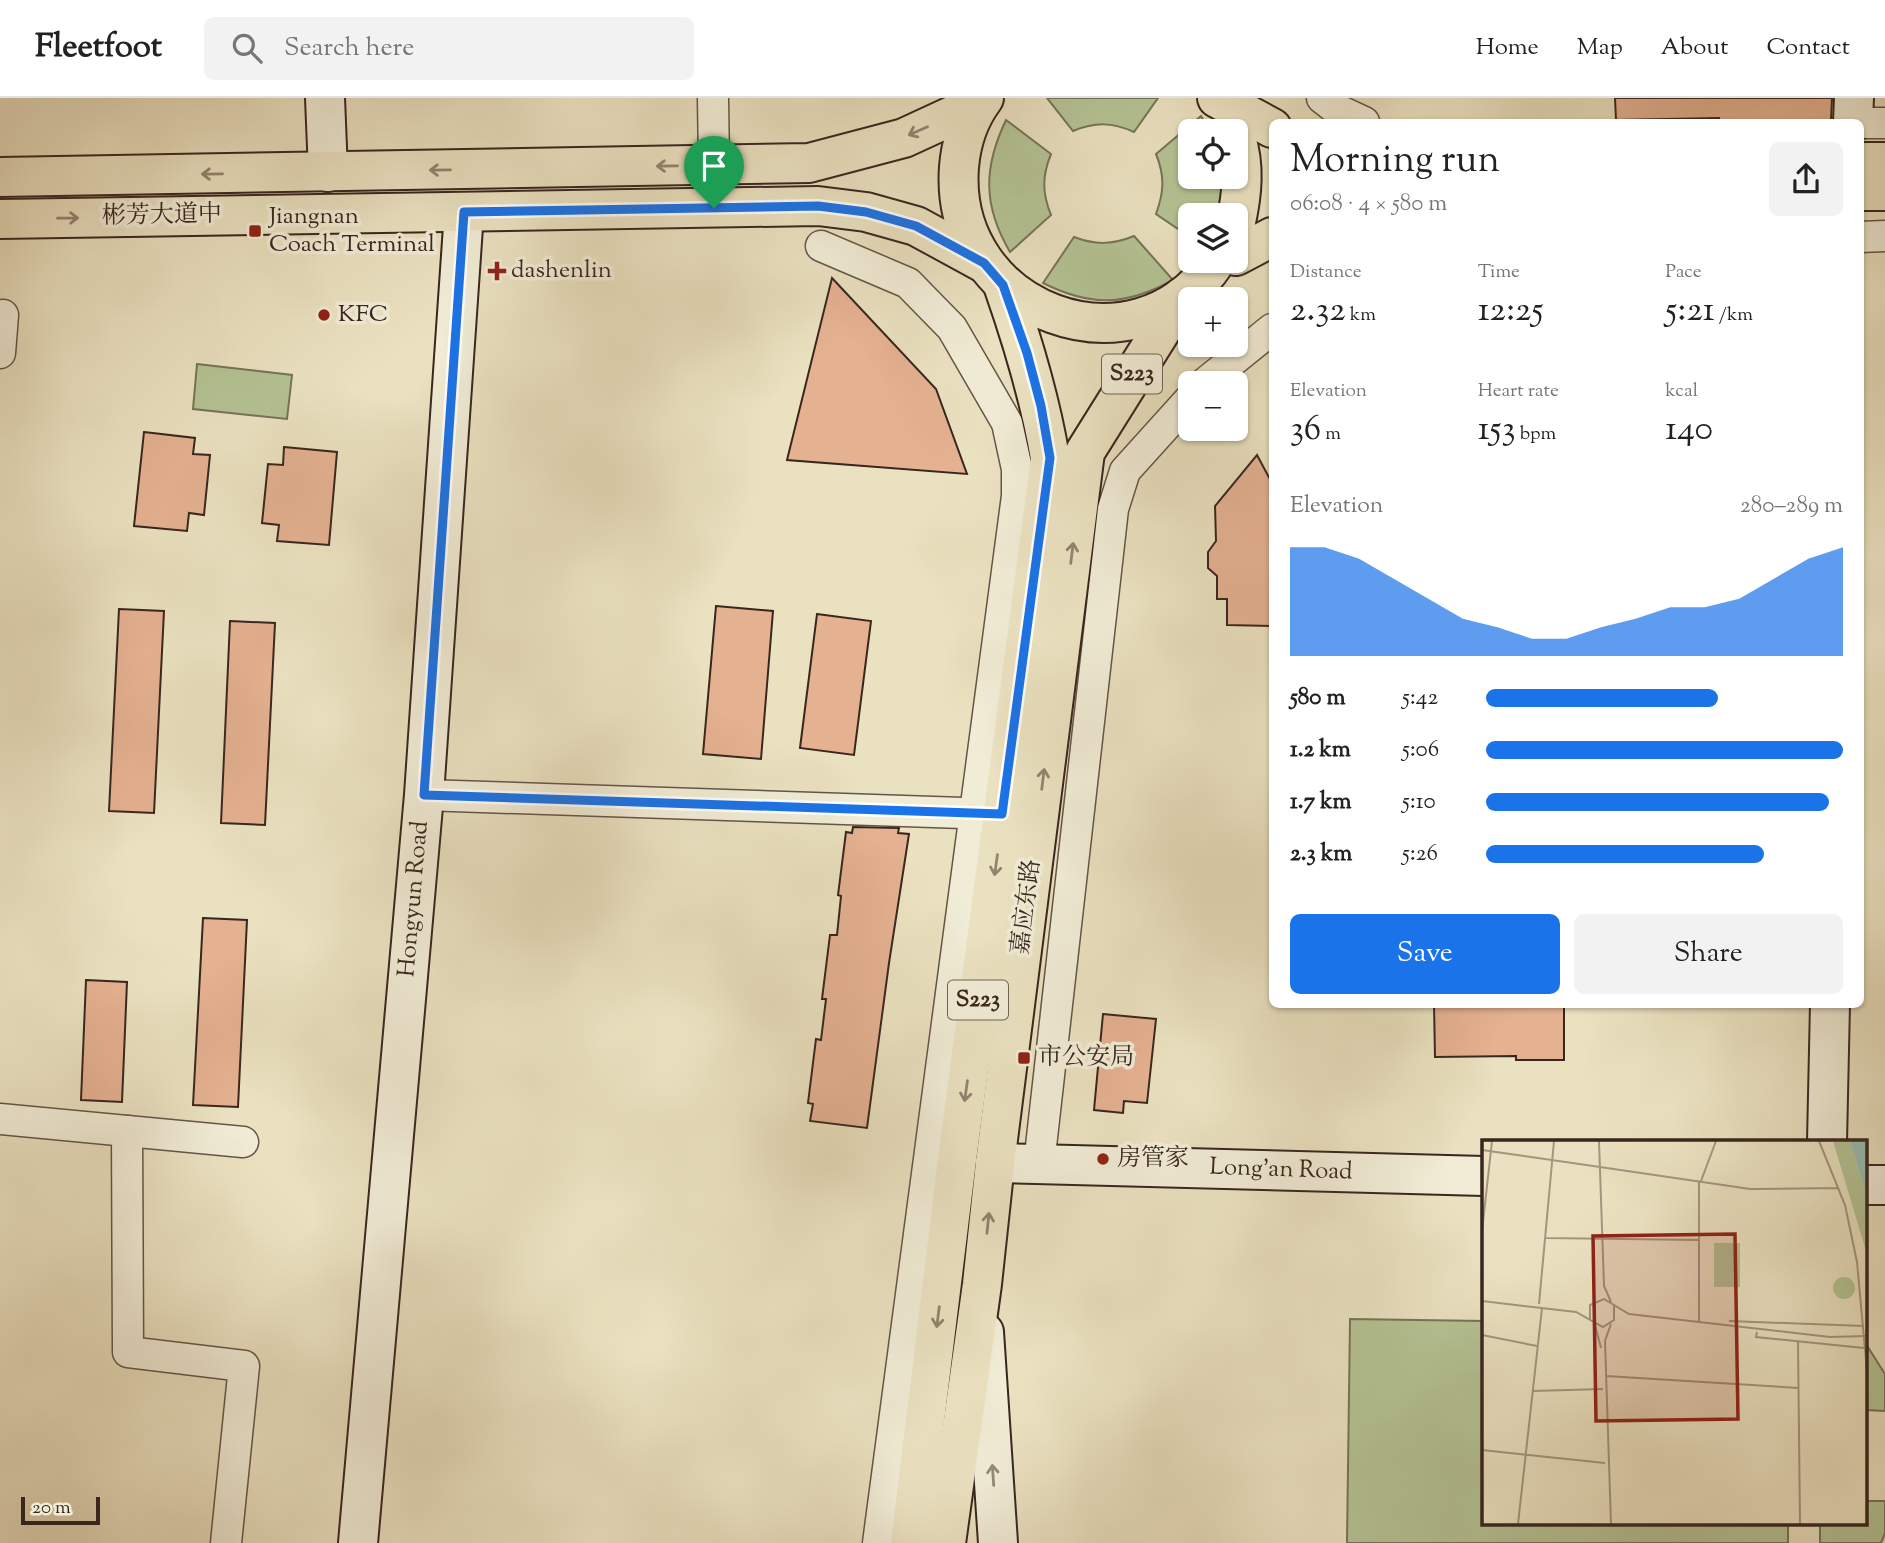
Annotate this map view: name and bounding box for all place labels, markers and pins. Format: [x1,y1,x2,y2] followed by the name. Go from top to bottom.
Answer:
[684,136,744,208] pin
[267,200,435,262] place label: Jiangnan Coach Terminal
[247,223,263,239] marker: Jiangnan Coach Terminal
[511,254,612,288] place label: dashenlin
[489,263,505,279] marker: dashenlin
[338,298,388,332] place label: KFC
[316,307,332,323] marker: KFC
[1038,1041,1134,1075] place label: 市公安局
[1016,1050,1032,1066] marker: 市公安局
[1117,1142,1189,1176] place label: 房管家
[1095,1151,1111,1167] marker: 房管家

